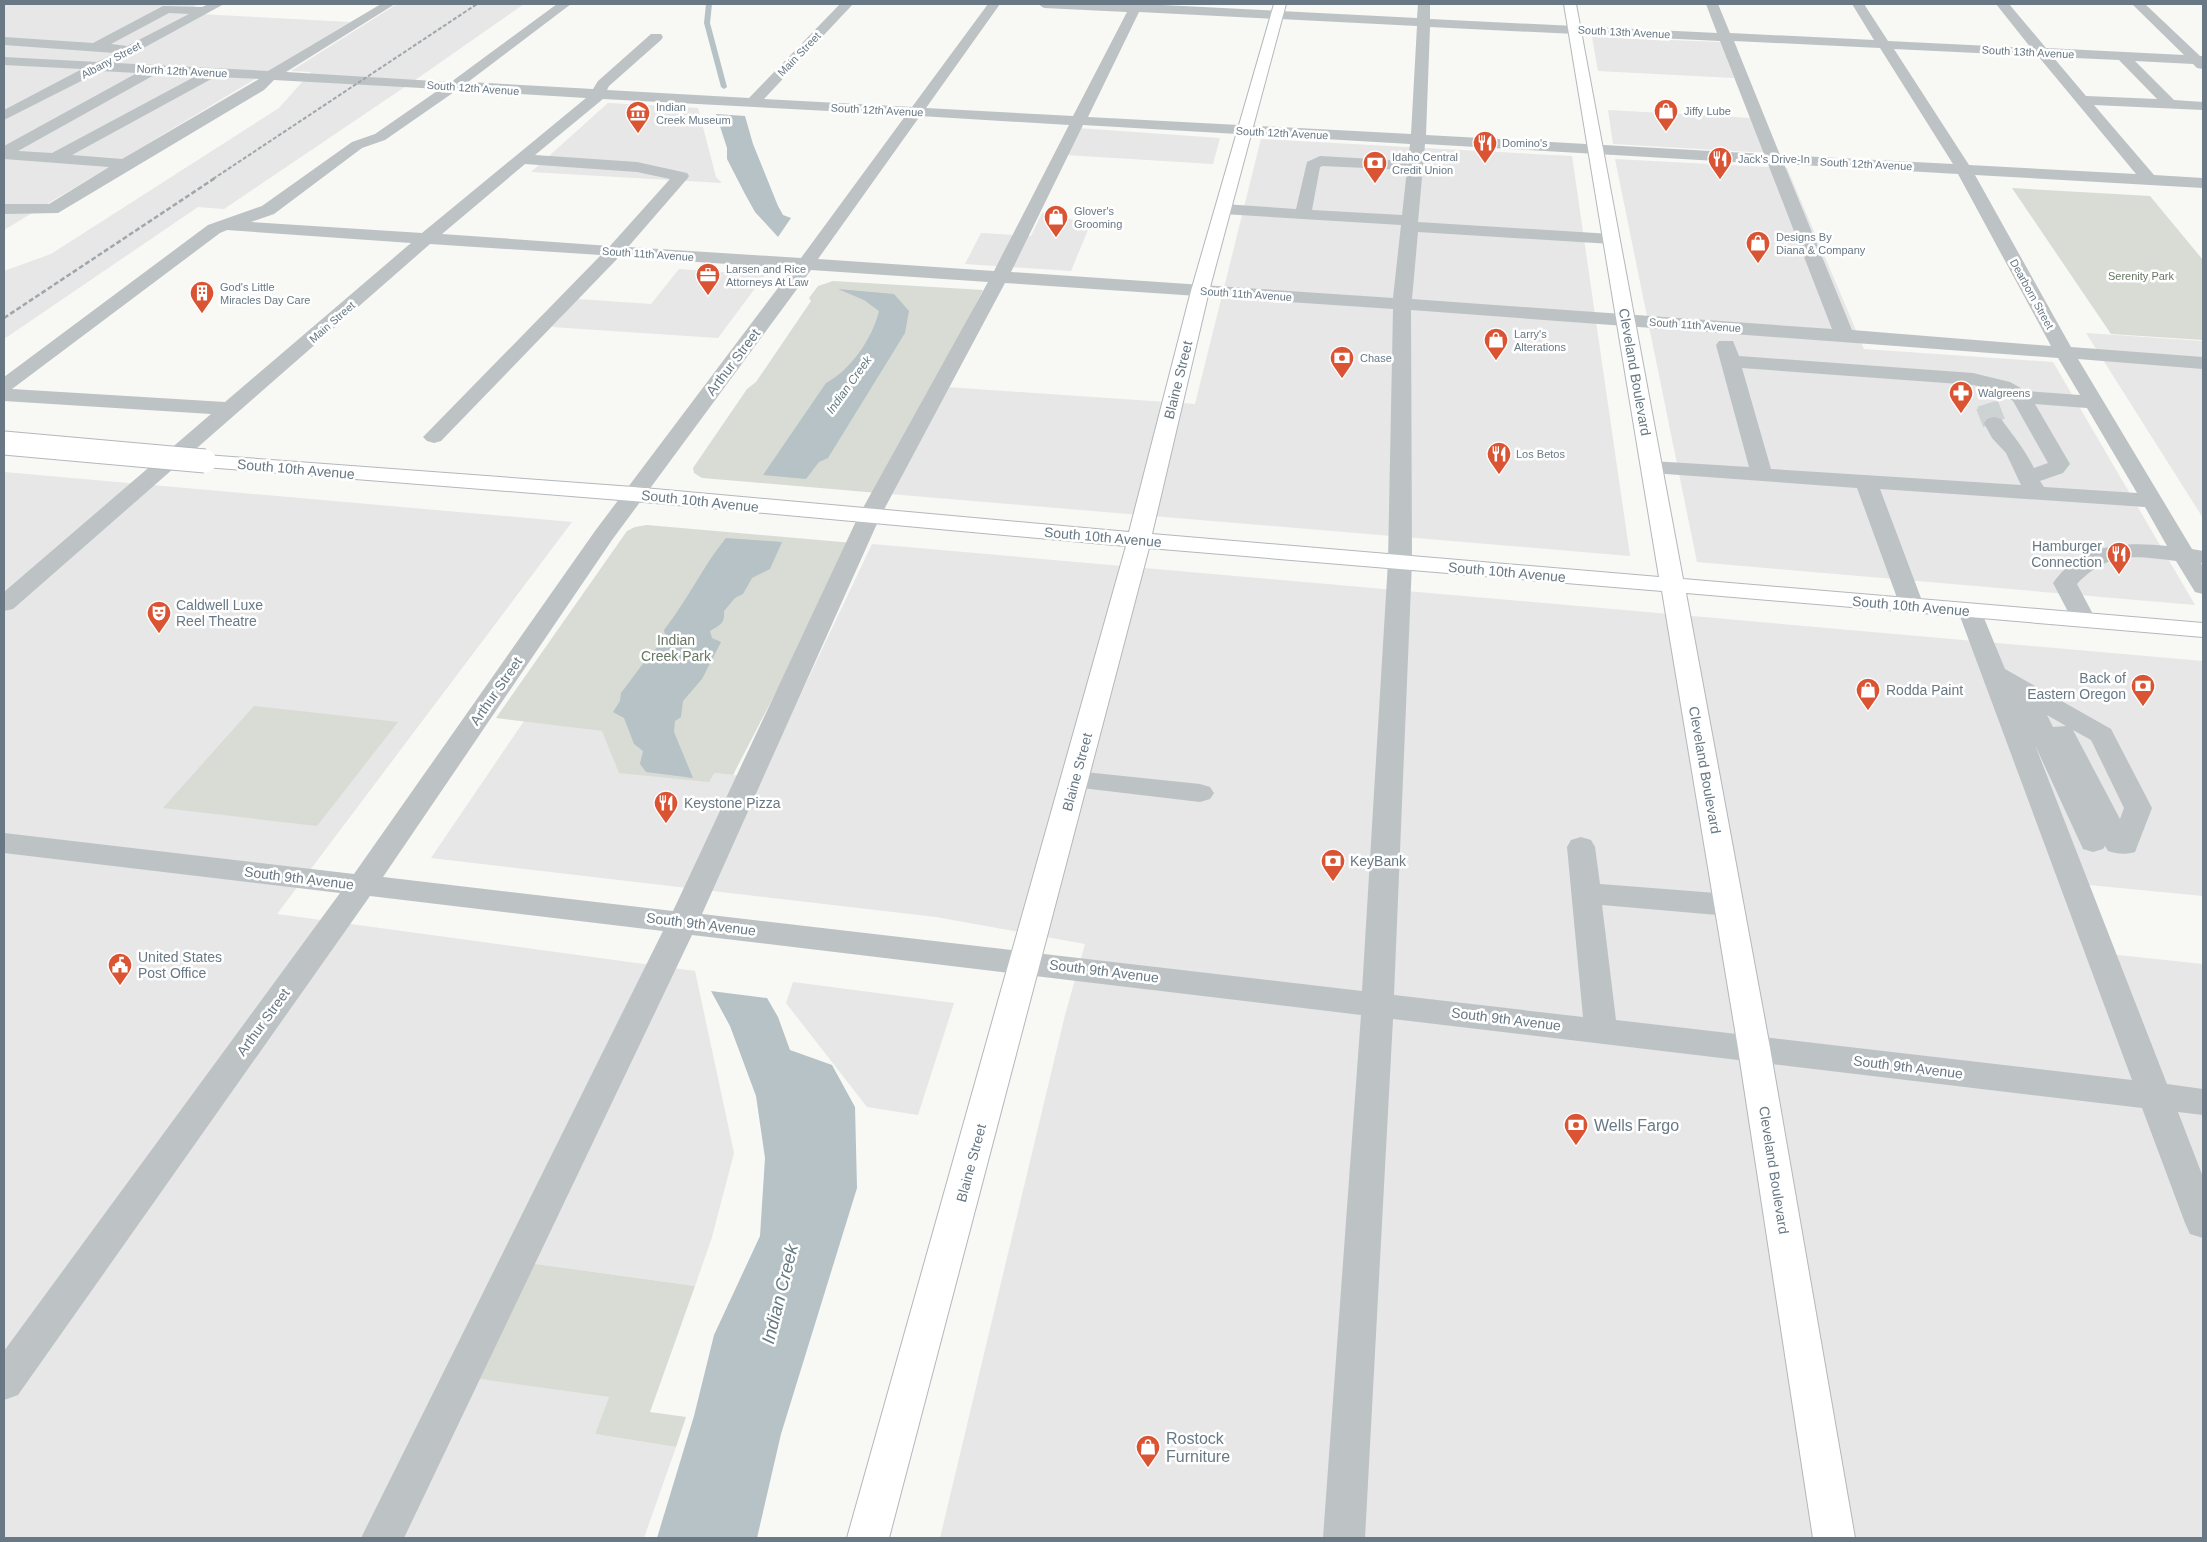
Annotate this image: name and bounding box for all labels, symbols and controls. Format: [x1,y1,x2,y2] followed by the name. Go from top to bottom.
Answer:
[1577,24,1671,40] street label: South 13th Avenue
[775,30,823,78] street label: Main Street
[79,39,143,81] street label: Albany Street
[1981,44,2075,60] street label: South 13th Avenue
[136,63,228,79] street label: North 12th Avenue
[426,79,520,97] street label: South 12th Avenue
[1653,98,1679,132] shop icon: Jiffy Lube
[625,100,651,134] museum icon: Indian Creek Museum
[656,101,731,126] place label: Indian Creek Museum
[830,102,924,118] street label: South 12th Avenue
[1684,105,1731,117] place label: Jiffy Lube
[1235,125,1329,141] street label: South 12th Avenue
[1472,130,1498,164] restaurant icon: Domino's
[1502,137,1548,149] place label: Domino's
[1707,146,1733,180] restaurant icon: Jack's Drive-In
[1362,150,1388,184] bank icon: Idaho Central Credit Union
[1392,151,1458,176] place label: Idaho Central Credit Union
[1738,153,1810,165] place label: Jack's Drive-In
[1819,156,1913,172] street label: South 12th Avenue
[1043,204,1069,238] shop icon: Glover's Grooming
[1074,205,1122,230] place label: Glover's Grooming
[1745,230,1771,264] shop icon: Designs By Diana & Company
[1776,231,1866,256] place label: Designs By Diana & Company
[602,245,694,263] street label: South 11th Avenue
[2008,257,2056,331] street label: Dearborn Street
[695,262,721,296] office icon: Larsen and Rice Attorneys At Law
[726,263,809,288] place label: Larsen and Rice Attorneys At Law
[2108,270,2175,282] park label: Serenity Park
[189,280,215,314] building icon: God's Little Miracles Day Care
[220,281,310,306] place label: God's Little Miracles Day Care
[1200,285,1292,303] street label: South 11th Avenue
[307,299,357,345] street label: Main Street
[1616,307,1654,437] street label: Cleveland Boulevard
[1649,316,1741,334] street label: South 11th Avenue
[703,325,763,399] street label: Arthur Street
[1483,327,1509,361] shop icon: Larry's Alterations
[1514,328,1566,353] place label: Larry's Alterations
[1161,339,1195,421] street label: Blaine Street
[1329,345,1355,379] bank icon: Chase
[1360,352,1392,364] place label: Chase
[823,353,875,417] water label: Indian Creek
[1948,380,1974,414] pharmacy icon: Walgreens
[1978,387,2031,399] place label: Walgreens
[1486,441,1512,475] restaurant icon: Los Betos
[1516,448,1565,460] place label: Los Betos
[236,456,356,482] street label: South 10th Avenue
[640,487,760,515] street label: South 10th Avenue
[1043,524,1163,550] street label: South 10th Avenue
[2031,538,2102,570] place label: Hamburger Connection
[2106,541,2132,575] restaurant icon: Hamburger Connection
[1447,559,1567,585] street label: South 10th Avenue
[1851,593,1971,619] street label: South 10th Avenue
[176,597,263,629] place label: Caldwell Luxe Reel Theatre
[146,600,172,634] theatre icon: Caldwell Luxe Reel Theatre
[641,632,712,664] park label: Indian Creek Park
[467,654,525,728] street label: Arthur Street
[2027,670,2126,702] place label: Back of Eastern Oregon
[2130,673,2156,707] bank icon: Back of Eastern Oregon
[1855,677,1881,711] shop icon: Rodda Paint
[1886,682,1963,698] place label: Rodda Paint
[1686,705,1724,835] street label: Cleveland Boulevard
[1059,731,1095,813] street label: Blaine Street
[653,790,679,824] restaurant icon: Keystone Pizza
[684,795,781,811] place label: Keystone Pizza
[1320,848,1346,882] bank icon: KeyBank
[1350,853,1407,869] place label: KeyBank
[243,863,355,893] street label: South 9th Avenue
[645,909,757,939] street label: South 9th Avenue
[138,949,222,981] place label: United States Post Office
[107,952,133,986] public building icon: United States Post Office
[1048,956,1160,986] street label: South 9th Avenue
[233,985,293,1059] street label: Arthur Street
[1450,1004,1562,1034] street label: South 9th Avenue
[1852,1052,1964,1082] street label: South 9th Avenue
[1756,1105,1792,1235] street label: Cleveland Boulevard
[1563,1112,1589,1146] bank icon: Wells Fargo
[1594,1117,1679,1134] place label: Wells Fargo
[953,1122,989,1204] street label: Blaine Street
[758,1241,802,1346] water label: Indian Creek
[1166,1430,1230,1465] place label: Rostock Furniture
[1135,1434,1161,1468] shop icon: Rostock Furniture

